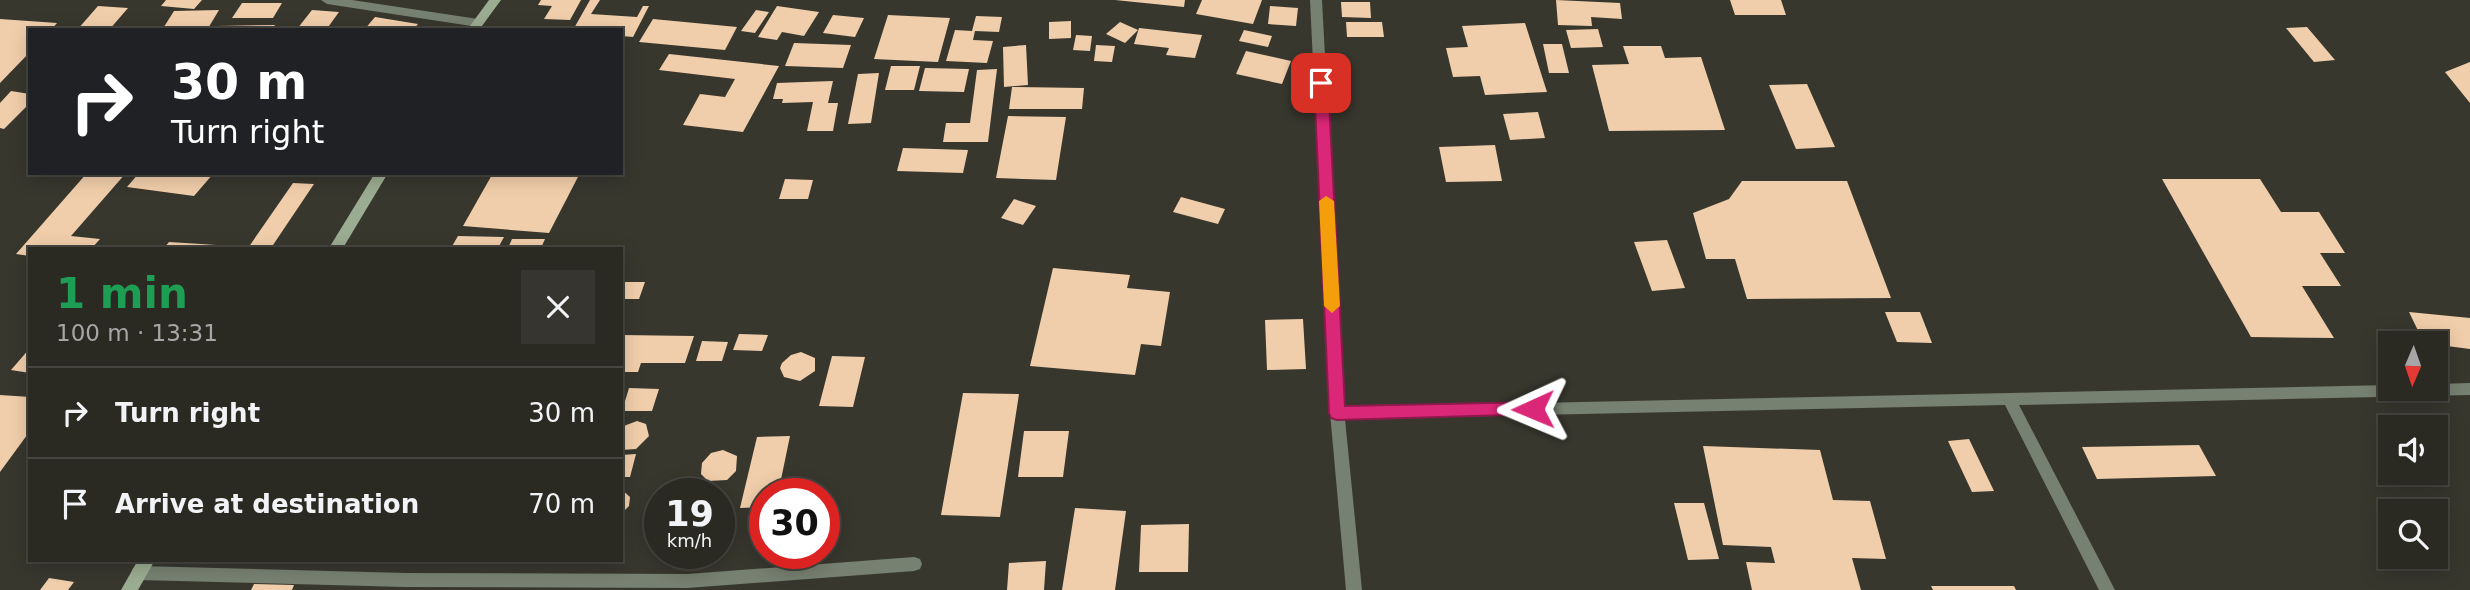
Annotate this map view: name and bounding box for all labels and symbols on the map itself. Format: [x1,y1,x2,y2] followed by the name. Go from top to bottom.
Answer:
[1291,53,1351,113] pin
[2378,331,2448,401] north arrow
[1496,372,1570,446] position arrow
[749,478,840,569] speed limit sign: 30

